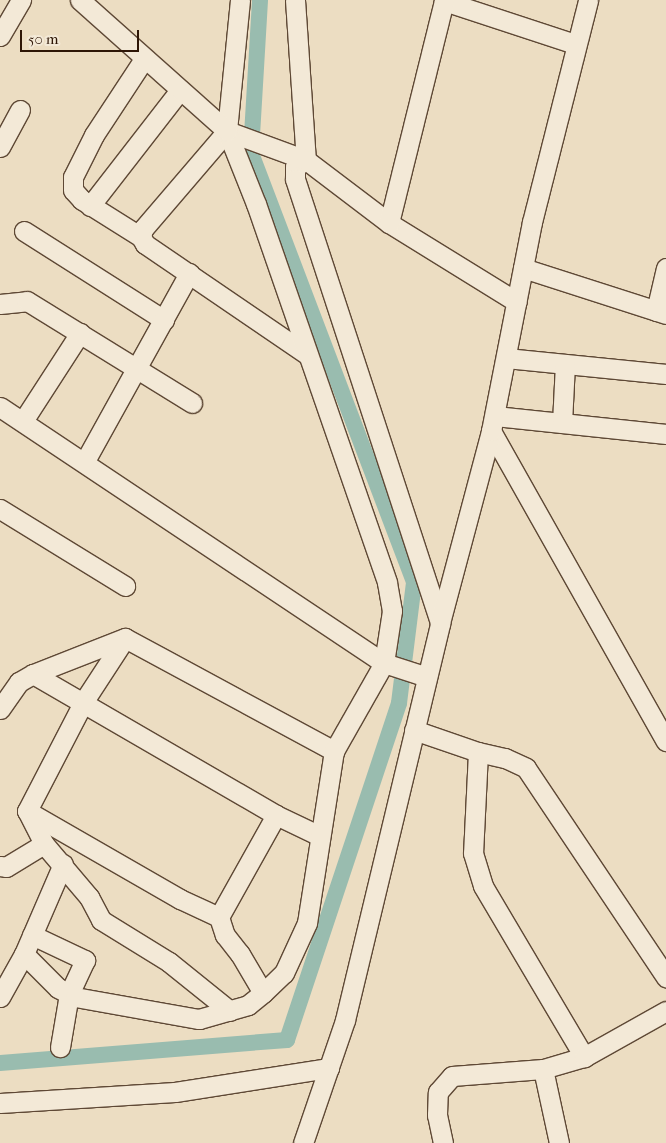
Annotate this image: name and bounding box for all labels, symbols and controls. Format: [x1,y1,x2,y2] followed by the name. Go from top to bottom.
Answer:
[22,20,141,52] scale bar
[28,30,58,48] text: 50 m

